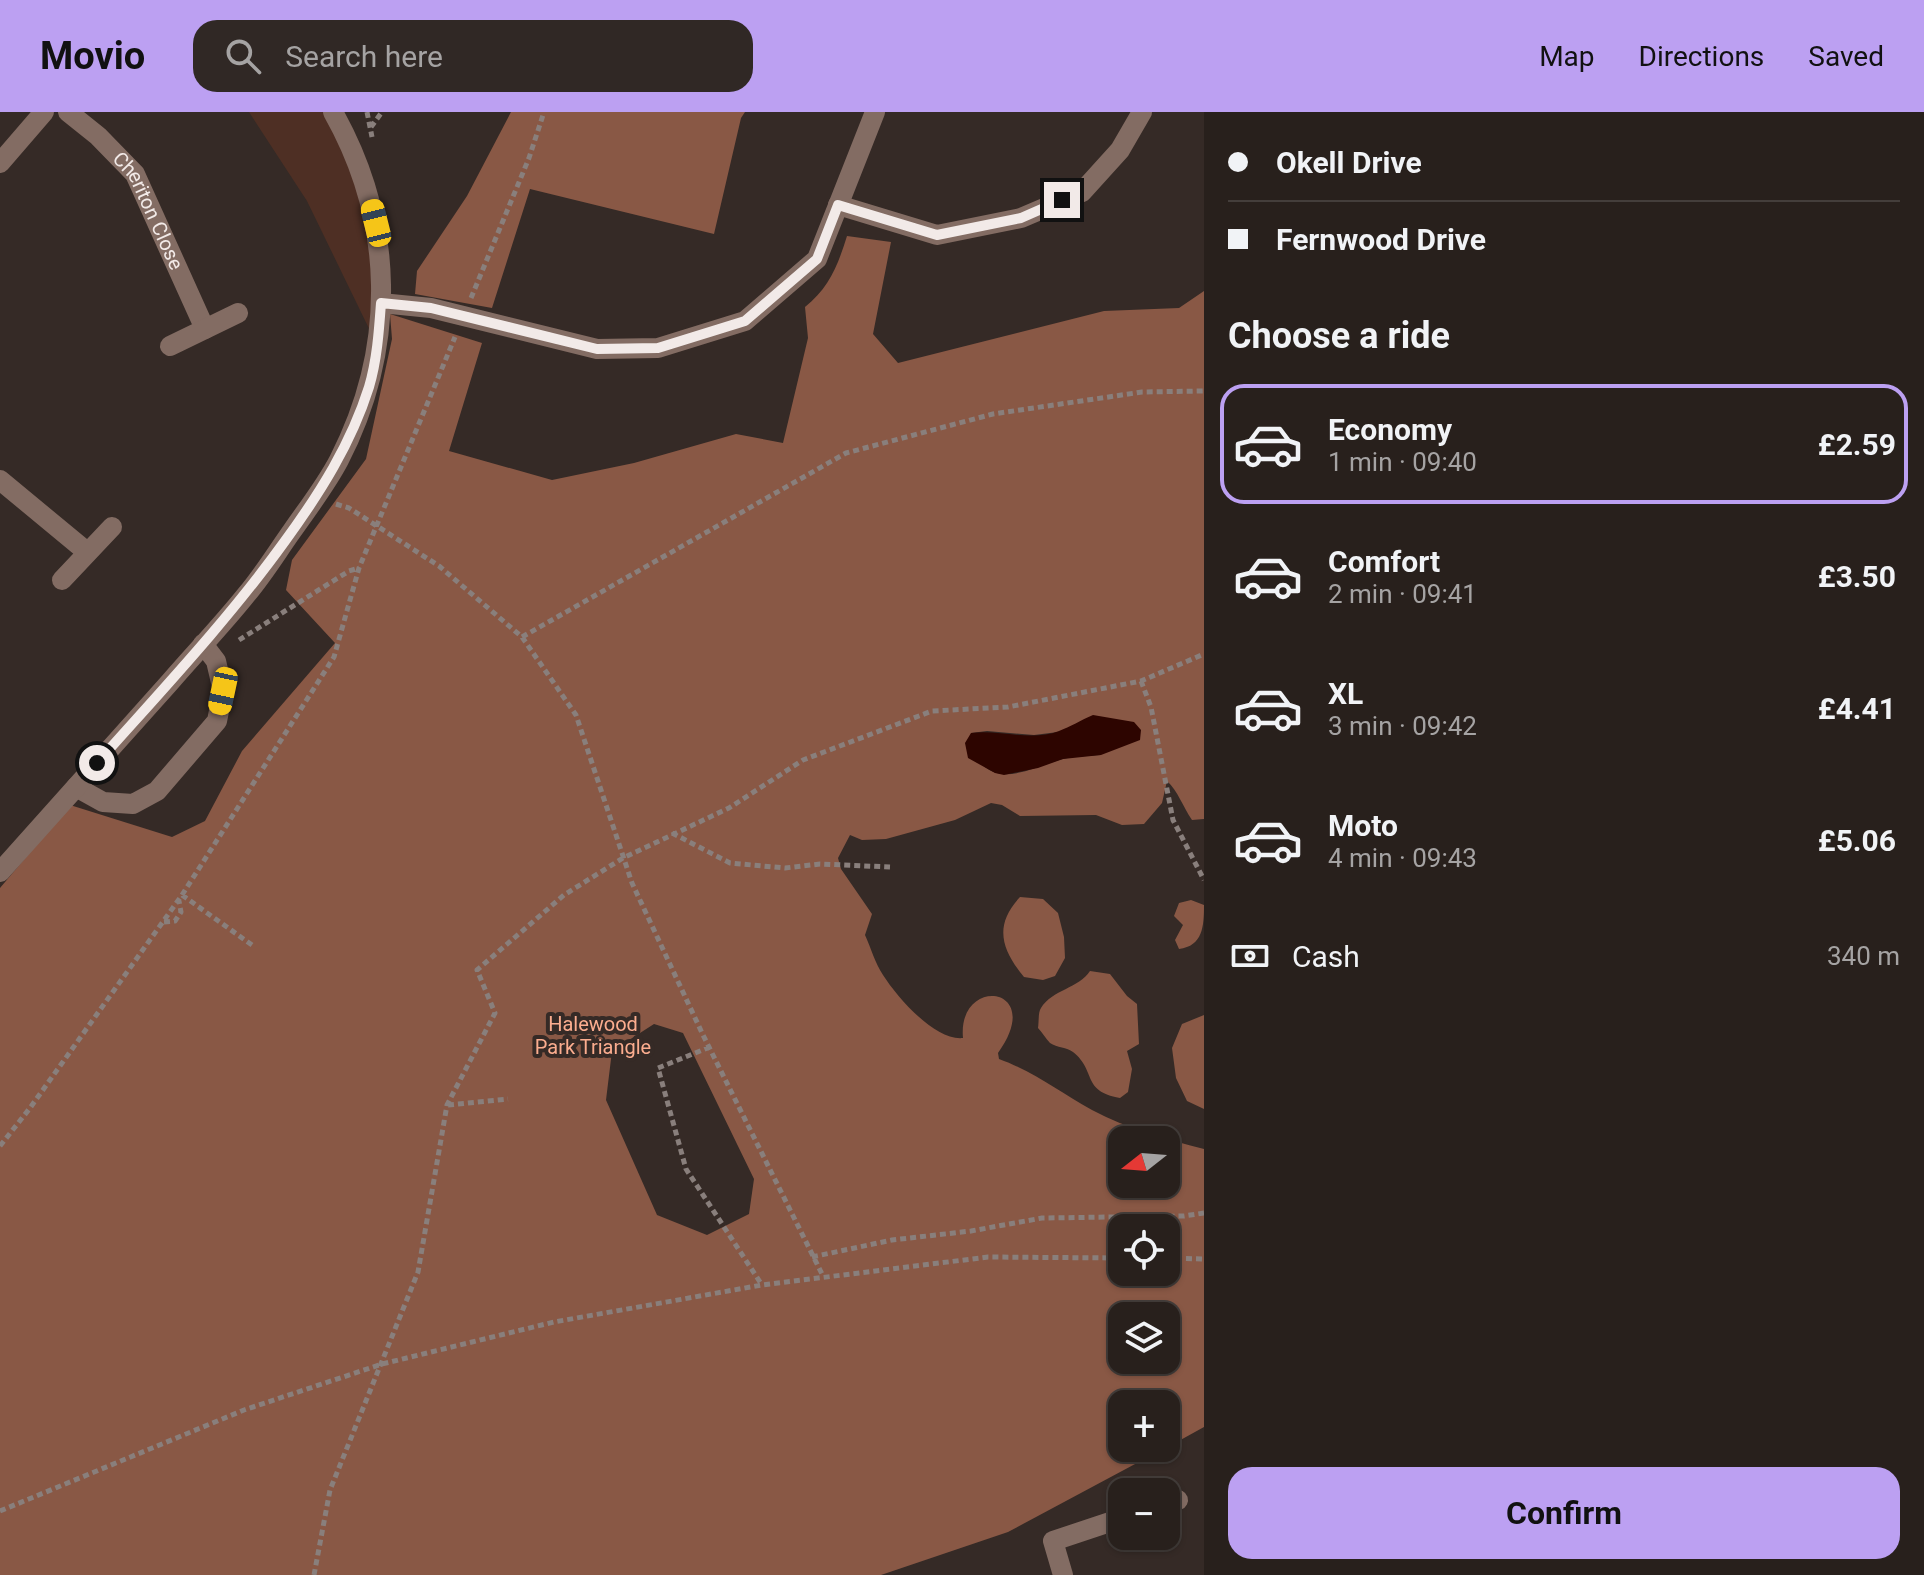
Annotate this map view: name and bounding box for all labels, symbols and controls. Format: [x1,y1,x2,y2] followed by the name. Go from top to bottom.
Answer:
[193,20,753,92] search box
[40,34,145,78] text: Movio
[221,34,265,78] icon: search
[285,39,443,74] text: Search here
[1539,40,1595,73] text: Map
[1639,40,1764,73] text: Directions
[1808,40,1884,73] text: Saved
[1276,145,1422,180] text: Okell Drive
[108,147,189,273] street label: Cheriton Close
[1044,182,1080,218] route end
[359,197,393,249] car
[1276,222,1486,257] text: Fernwood Drive
[1228,315,1450,357] text: Choose a ride
[1232,408,1304,480] icon: car
[1328,412,1452,447] text: Economy
[1818,427,1896,462] text: £2.59
[1328,447,1477,477] text: 1 min · 09:40
[1232,540,1304,612] icon: car
[1328,544,1440,579] text: Comfort
[1818,559,1896,594] text: £3.50
[1328,579,1477,609] text: 2 min · 09:41
[206,665,240,717] car
[1232,672,1304,744] icon: car
[1328,676,1363,711] text: XL
[1818,691,1896,726] text: £4.41
[1328,711,1477,741] text: 3 min · 09:42
[79,745,115,781] route start
[1232,804,1304,876] icon: car
[1328,808,1398,843] text: Moto
[1818,823,1896,858] text: £5.06
[1328,843,1477,873] text: 4 min · 09:43
[1228,934,1272,978] icon: cash
[1292,939,1360,974] text: Cash
[1827,941,1900,971] text: 340 m
[535,1012,651,1059] park label: Halewood Park Triangle
[1108,1126,1180,1198] north arrow
[1108,1126,1180,1550] map controls
[1108,1214,1180,1286] button: locate
[1108,1302,1180,1374] button: layers
[1108,1390,1180,1462] button: +
[1228,1467,1900,1559] button: Confirm
[1108,1478,1180,1550] button: −

